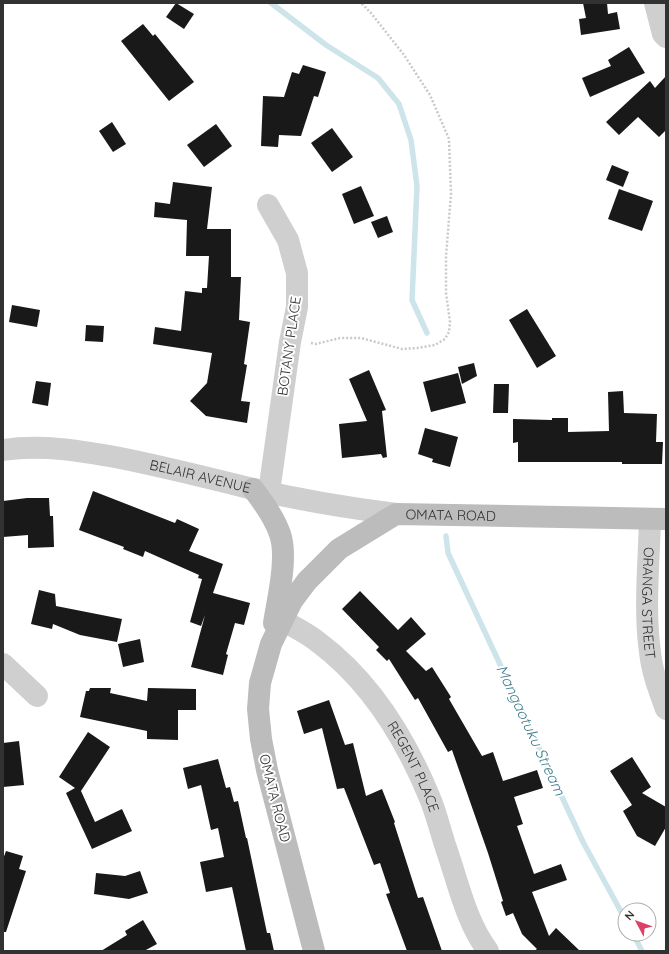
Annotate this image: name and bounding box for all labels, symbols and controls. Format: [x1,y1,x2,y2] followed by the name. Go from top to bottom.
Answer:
[273,295,305,397] street label: BOTANY PLACE
[148,455,253,497] street label: BELAIR AVENUE
[405,505,496,525] street label: OMATA ROAD
[638,547,660,660] street label: ORANGA STREET
[492,662,570,799] water label: Mangaotuku Stream
[383,718,443,814] street label: REGENT PLACE
[255,752,295,844] street label: OMATA ROAD
[617,902,657,942] north arrow
[622,908,637,923] text: N

